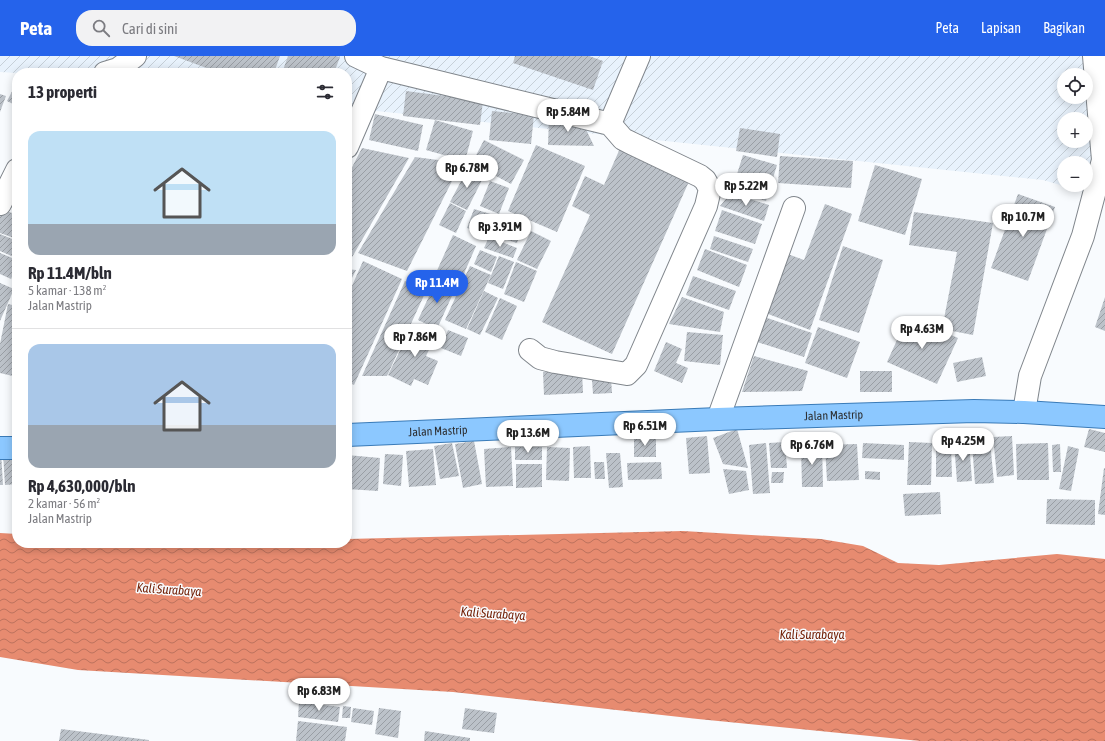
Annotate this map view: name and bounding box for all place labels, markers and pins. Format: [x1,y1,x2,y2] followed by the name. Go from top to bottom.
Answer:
[527,99,609,133] pin: Rp 5.84M
[426,155,508,189] pin: Rp 6.78M
[705,173,787,207] pin: Rp 5.22M
[982,204,1064,238] pin: Rp 10.7M
[459,214,541,248] pin: Rp 3.91M
[396,270,478,304] pin: Rp 11.4M
[881,316,963,350] pin: Rp 4.63M
[374,324,456,358] pin: Rp 7.86M
[604,413,686,447] pin: Rp 6.51M
[487,420,569,454] pin: Rp 13.6M
[922,428,1004,462] pin: Rp 4.25M
[771,432,853,466] pin: Rp 6.76M
[278,678,360,712] pin: Rp 6.83M

